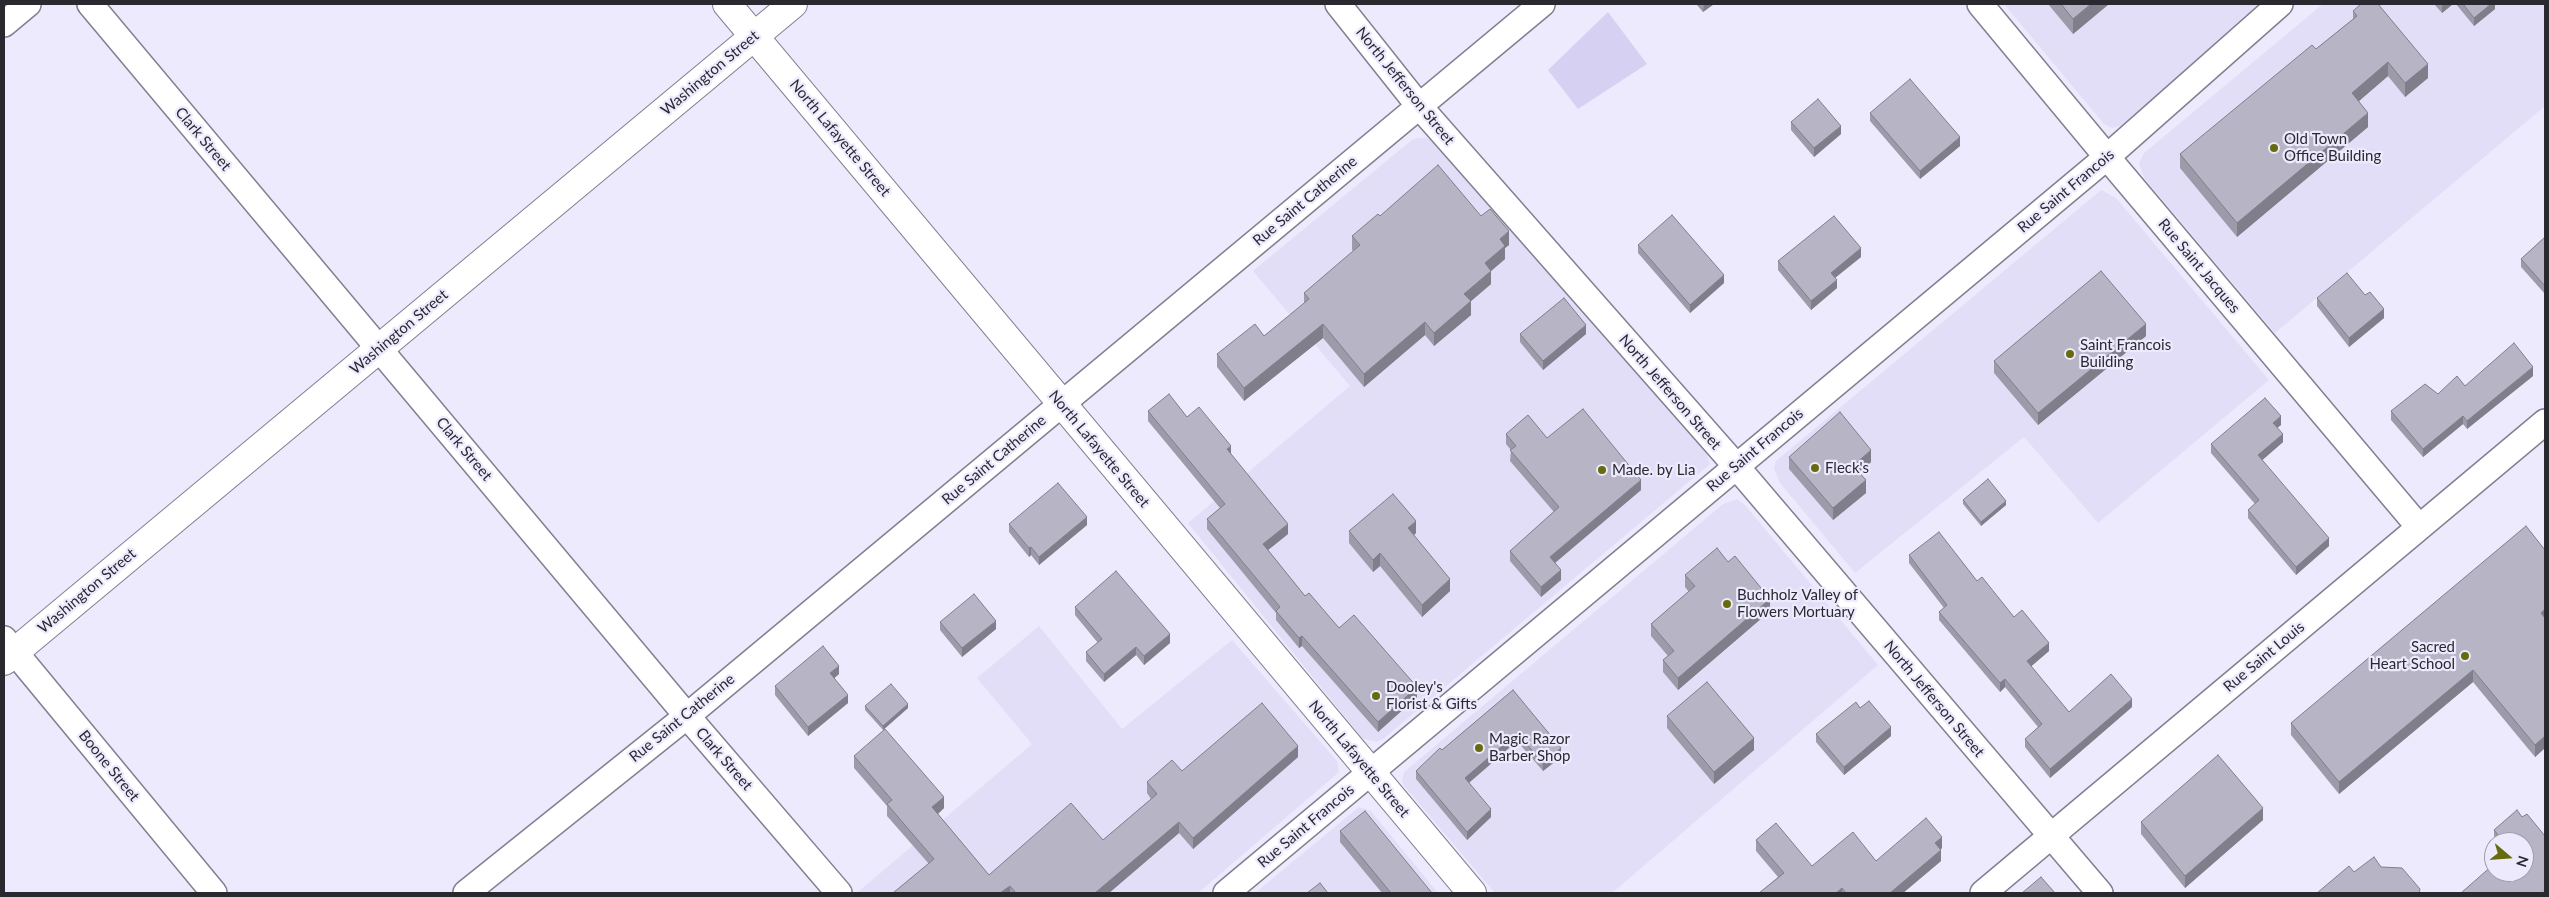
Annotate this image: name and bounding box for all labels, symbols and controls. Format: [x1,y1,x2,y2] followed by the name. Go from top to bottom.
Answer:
[1352,23,1458,149] street label: North Jefferson Street
[657,27,763,119] street label: Washington Street
[786,76,894,200] street label: North Lafayette Street
[171,104,235,174] street label: Clark Street
[2284,130,2381,165] place label: Old Town Office Building
[2268,142,2280,154] marker: Old Town Office Building
[2014,145,2118,237] street label: Rue Saint Francois
[1249,152,1361,250] street label: Rue Saint Catherine
[2154,215,2244,317] street label: Rue Saint Jacques
[346,286,452,378] street label: Washington Street
[1615,331,1725,453] street label: North Jefferson Street
[2080,336,2171,371] place label: Saint Francois Building
[2064,348,2076,360] marker: Saint Francois Building
[1045,387,1153,511] street label: North Lafayette Street
[1703,404,1807,496] street label: Rue Saint Francois
[938,411,1050,509] street label: Rue Saint Catherine
[432,414,496,484] street label: Clark Street
[1825,459,1869,477] place label: Fleck's
[1612,461,1695,479] place label: Made. by Lia
[1809,462,1821,474] marker: Fleck's
[1596,464,1608,476] marker: Made. by Lia
[34,545,140,637] street label: Washington Street
[1737,586,1858,621] place label: Buchholz Valley of Flowers Mortuary
[1721,598,1733,610] marker: Buchholz Valley of Flowers Mortuary
[2220,618,2308,696] street label: Rue Saint Louis
[1880,637,1988,761] street label: North Jefferson Street
[2370,638,2455,673] place label: Sacred Heart School
[2459,650,2471,662] marker: Sacred Heart School
[626,670,738,766] street label: Rue Saint Catherine
[1386,678,1477,713] place label: Dooley's Florist & Gifts
[1370,690,1382,702] marker: Dooley's Florist & Gifts
[1305,697,1413,821] street label: North Lafayette Street
[692,724,756,794] street label: Clark Street
[75,727,143,805] street label: Boone Street
[1489,730,1570,765] place label: Magic Razor Barber Shop
[1473,742,1485,754] marker: Magic Razor Barber Shop
[1254,780,1358,872] street label: Rue Saint Francois
[2484,832,2534,882] north arrow
[2513,854,2533,869] text: N

